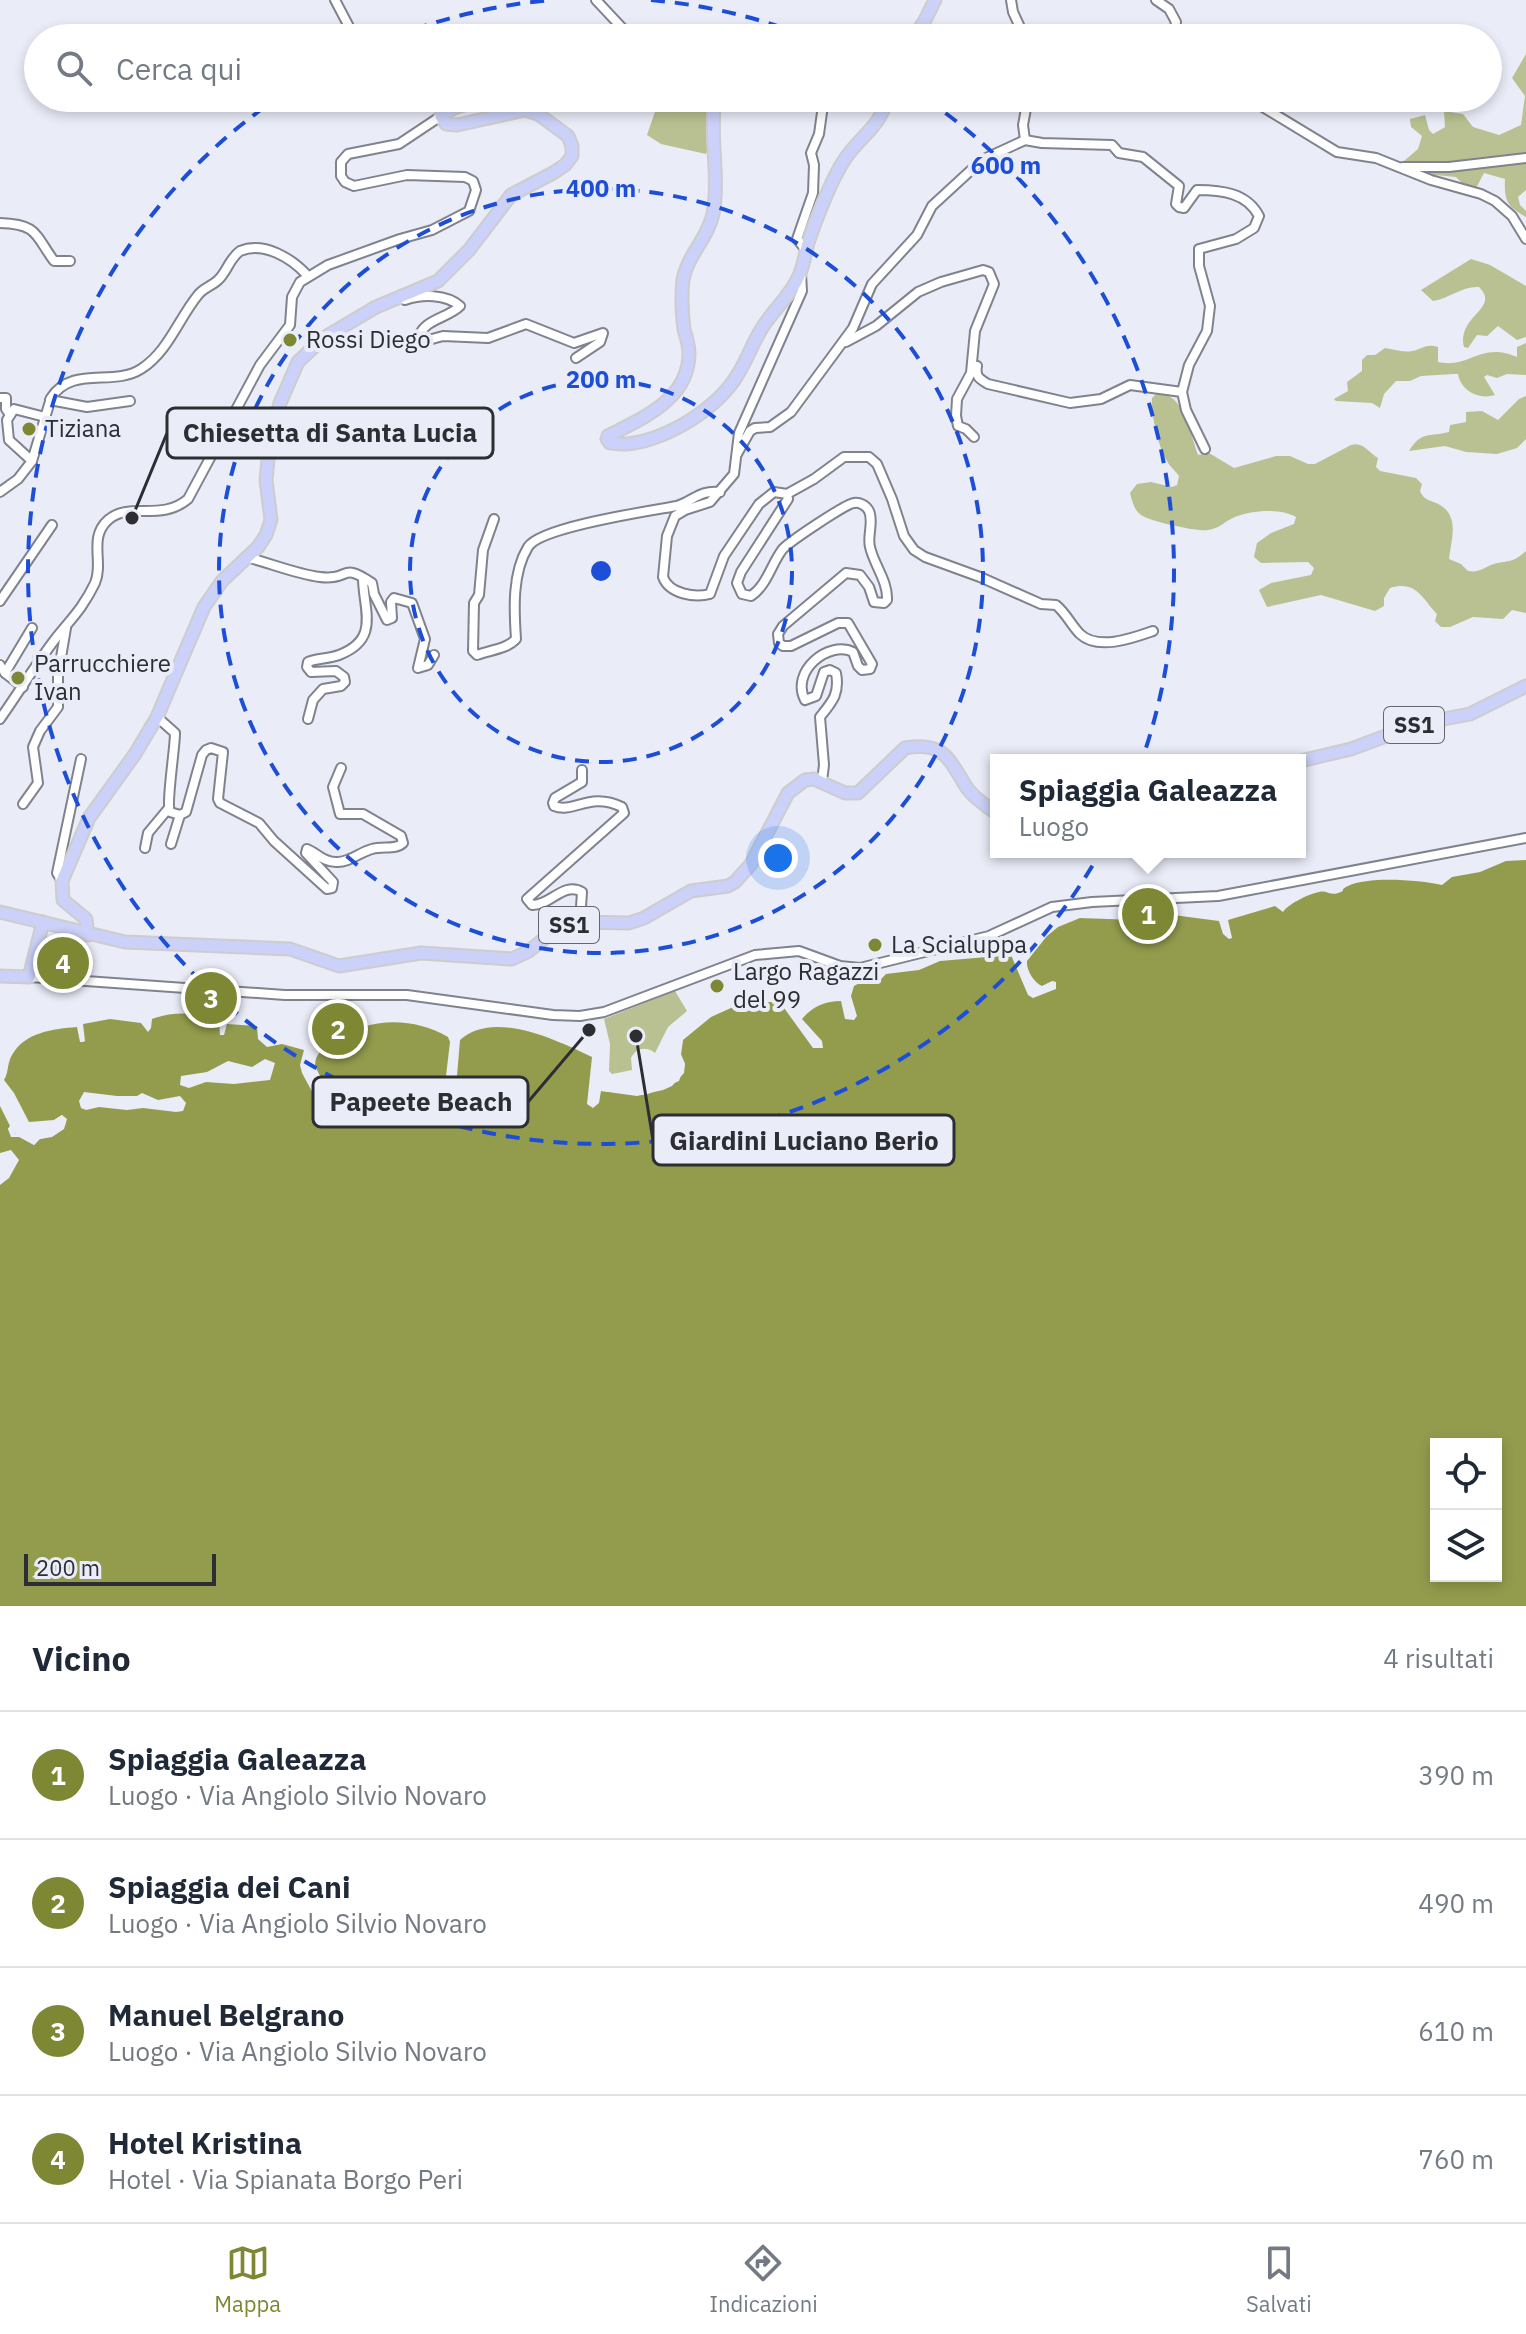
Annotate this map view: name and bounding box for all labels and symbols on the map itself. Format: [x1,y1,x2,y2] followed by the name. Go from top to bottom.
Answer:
[971,149,1041,181] text: 600 m
[566,172,636,204] text: 400 m
[306,323,431,355] place label: Rossi Diego
[281,331,299,349] marker: Rossi Diego
[566,363,636,395] text: 200 m
[167,408,493,458] callout: Chiesetta di Santa Lucia
[45,412,121,444] place label: Tiziana
[183,415,477,449] text: Chiesetta di Santa Lucia
[20,420,38,438] marker: Tiziana
[587,557,615,585] centre of rings
[34,647,171,707] place label: Parrucchiere Ivan
[9,669,27,687] marker: Parrucchiere Ivan
[1384,707,1444,743] road number: SS1
[758,838,798,878] your location
[1122,884,1174,944] pin: 1
[539,907,599,943] road number: SS1
[891,928,1027,960] place label: La Scialuppa
[37,933,89,993] pin: 4
[866,936,884,954] marker: La Scialuppa
[733,955,879,1015] place label: Largo Ragazzi del 99
[185,968,237,1028] pin: 3
[708,977,726,995] marker: Largo Ragazzi del 99
[312,999,364,1059] pin: 2
[313,1077,528,1127] callout: Papeete Beach
[330,1084,512,1118] text: Papeete Beach
[653,1115,954,1165] callout: Giardini Luciano Berio
[669,1123,939,1157] text: Giardini Luciano Berio
[24,1550,216,1586] scale bar

